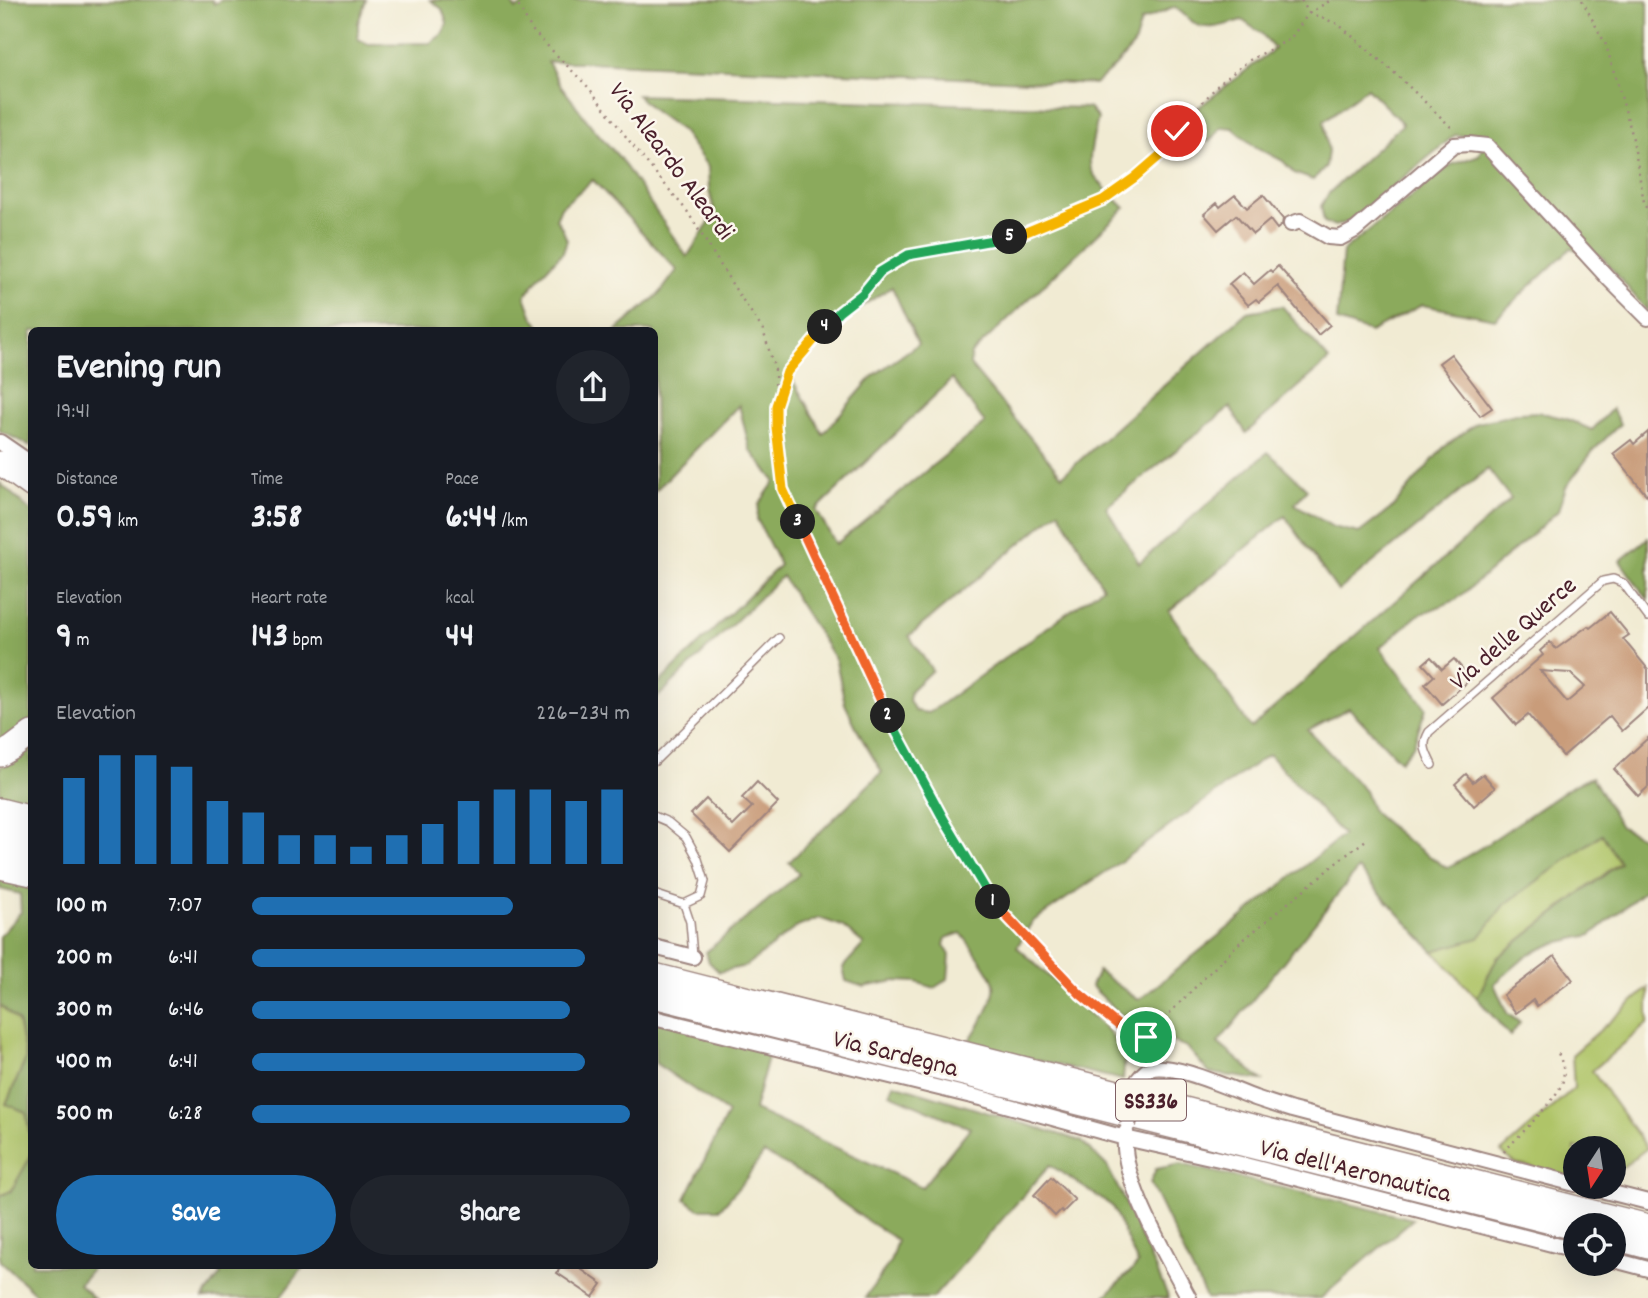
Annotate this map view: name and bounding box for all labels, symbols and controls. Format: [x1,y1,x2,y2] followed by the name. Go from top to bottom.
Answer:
[598,75,742,249] street label: Via Aleardo Aleardi
[1147,101,1207,161] pin
[1158,112,1196,150] icon: check
[992,219,1028,254] pin: 5
[1005,223,1014,250] text: 5
[808,310,842,344] pin: 4
[821,313,828,340] text: 4
[56,342,221,397] text: Evening run
[556,350,630,424] button: share
[56,396,90,429] text: 19:41
[56,467,118,494] text: Distance
[251,467,283,494] text: Time
[445,467,479,494] text: Pace
[56,494,113,544] text: 0.59
[251,494,302,544] text: 3:58
[445,494,497,544] text: 6:44
[780,504,816,540] pin: 3
[793,508,802,535] text: 3
[113,509,138,536] text: km
[497,509,528,536] text: /km
[1442,569,1586,700] street label: Via delle Querce
[56,586,122,613] text: Elevation
[251,586,327,613] text: Heart rate
[445,586,474,613] text: kcal
[56,613,72,663] text: 9
[251,613,288,663] text: 143
[445,613,474,663] text: 44
[72,628,89,655] text: m
[288,628,323,655] text: bpm
[56,698,136,731] text: Elevation
[536,698,630,731] text: 226–234 m
[870,698,906,734] pin: 2
[883,702,892,729] text: 2
[976,884,1010,920] pin: 1
[990,888,995,915] text: 1
[56,890,107,923] text: 100 m
[168,890,202,923] text: 7:07
[56,942,112,975] text: 200 m
[168,942,198,975] text: 6:41
[56,994,112,1027] text: 300 m
[168,994,204,1027] text: 6:46
[1116,1007,1176,1067] pin
[1127,1018,1165,1056] icon: arrive
[829,1022,962,1089] street label: Via Sardegna
[56,1046,112,1079] text: 400 m
[168,1046,198,1079] text: 6:41
[1116,1080,1186,1120] road number: SS336
[56,1098,113,1131] text: 500 m
[168,1098,202,1131] text: 6:28
[1256,1131,1455,1214] street label: Via dell'Aeronautica
[1563,1136,1626,1199] north arrow
[1563,1136,1626,1276] map controls
[56,1175,336,1255] button: Save
[350,1175,630,1255] button: Share
[1563,1213,1626,1276] button: locate

